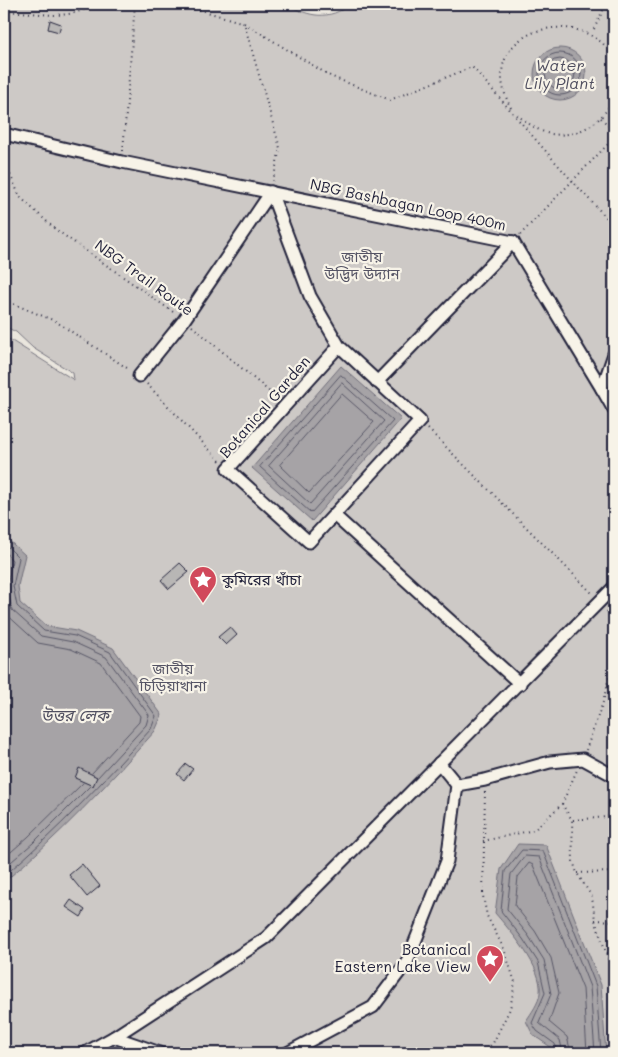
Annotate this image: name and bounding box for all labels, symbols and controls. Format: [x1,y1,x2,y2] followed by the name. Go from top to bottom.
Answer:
[525,54,595,93] water label: Water Lily Plant
[308,173,508,235] street label: NBG Bashbagan Loop 400m
[91,235,198,320] street label: NBG Trail Route
[324,246,400,283] park label: জাতীয় উদ্ভিদ উদ্যান
[214,351,314,462] street label: Botanical Garden
[188,565,218,604] place icon: কুমিরের খাঁচা
[221,569,302,589] place label: কুমিরের খাঁচা
[138,658,208,695] park label: জাতীয় চিড়িয়াখানা
[41,704,112,725] water label: উত্তর লেক
[335,939,471,976] place label: Botanical Eastern Lake View
[475,944,505,983] place icon: Botanical Eastern Lake View

